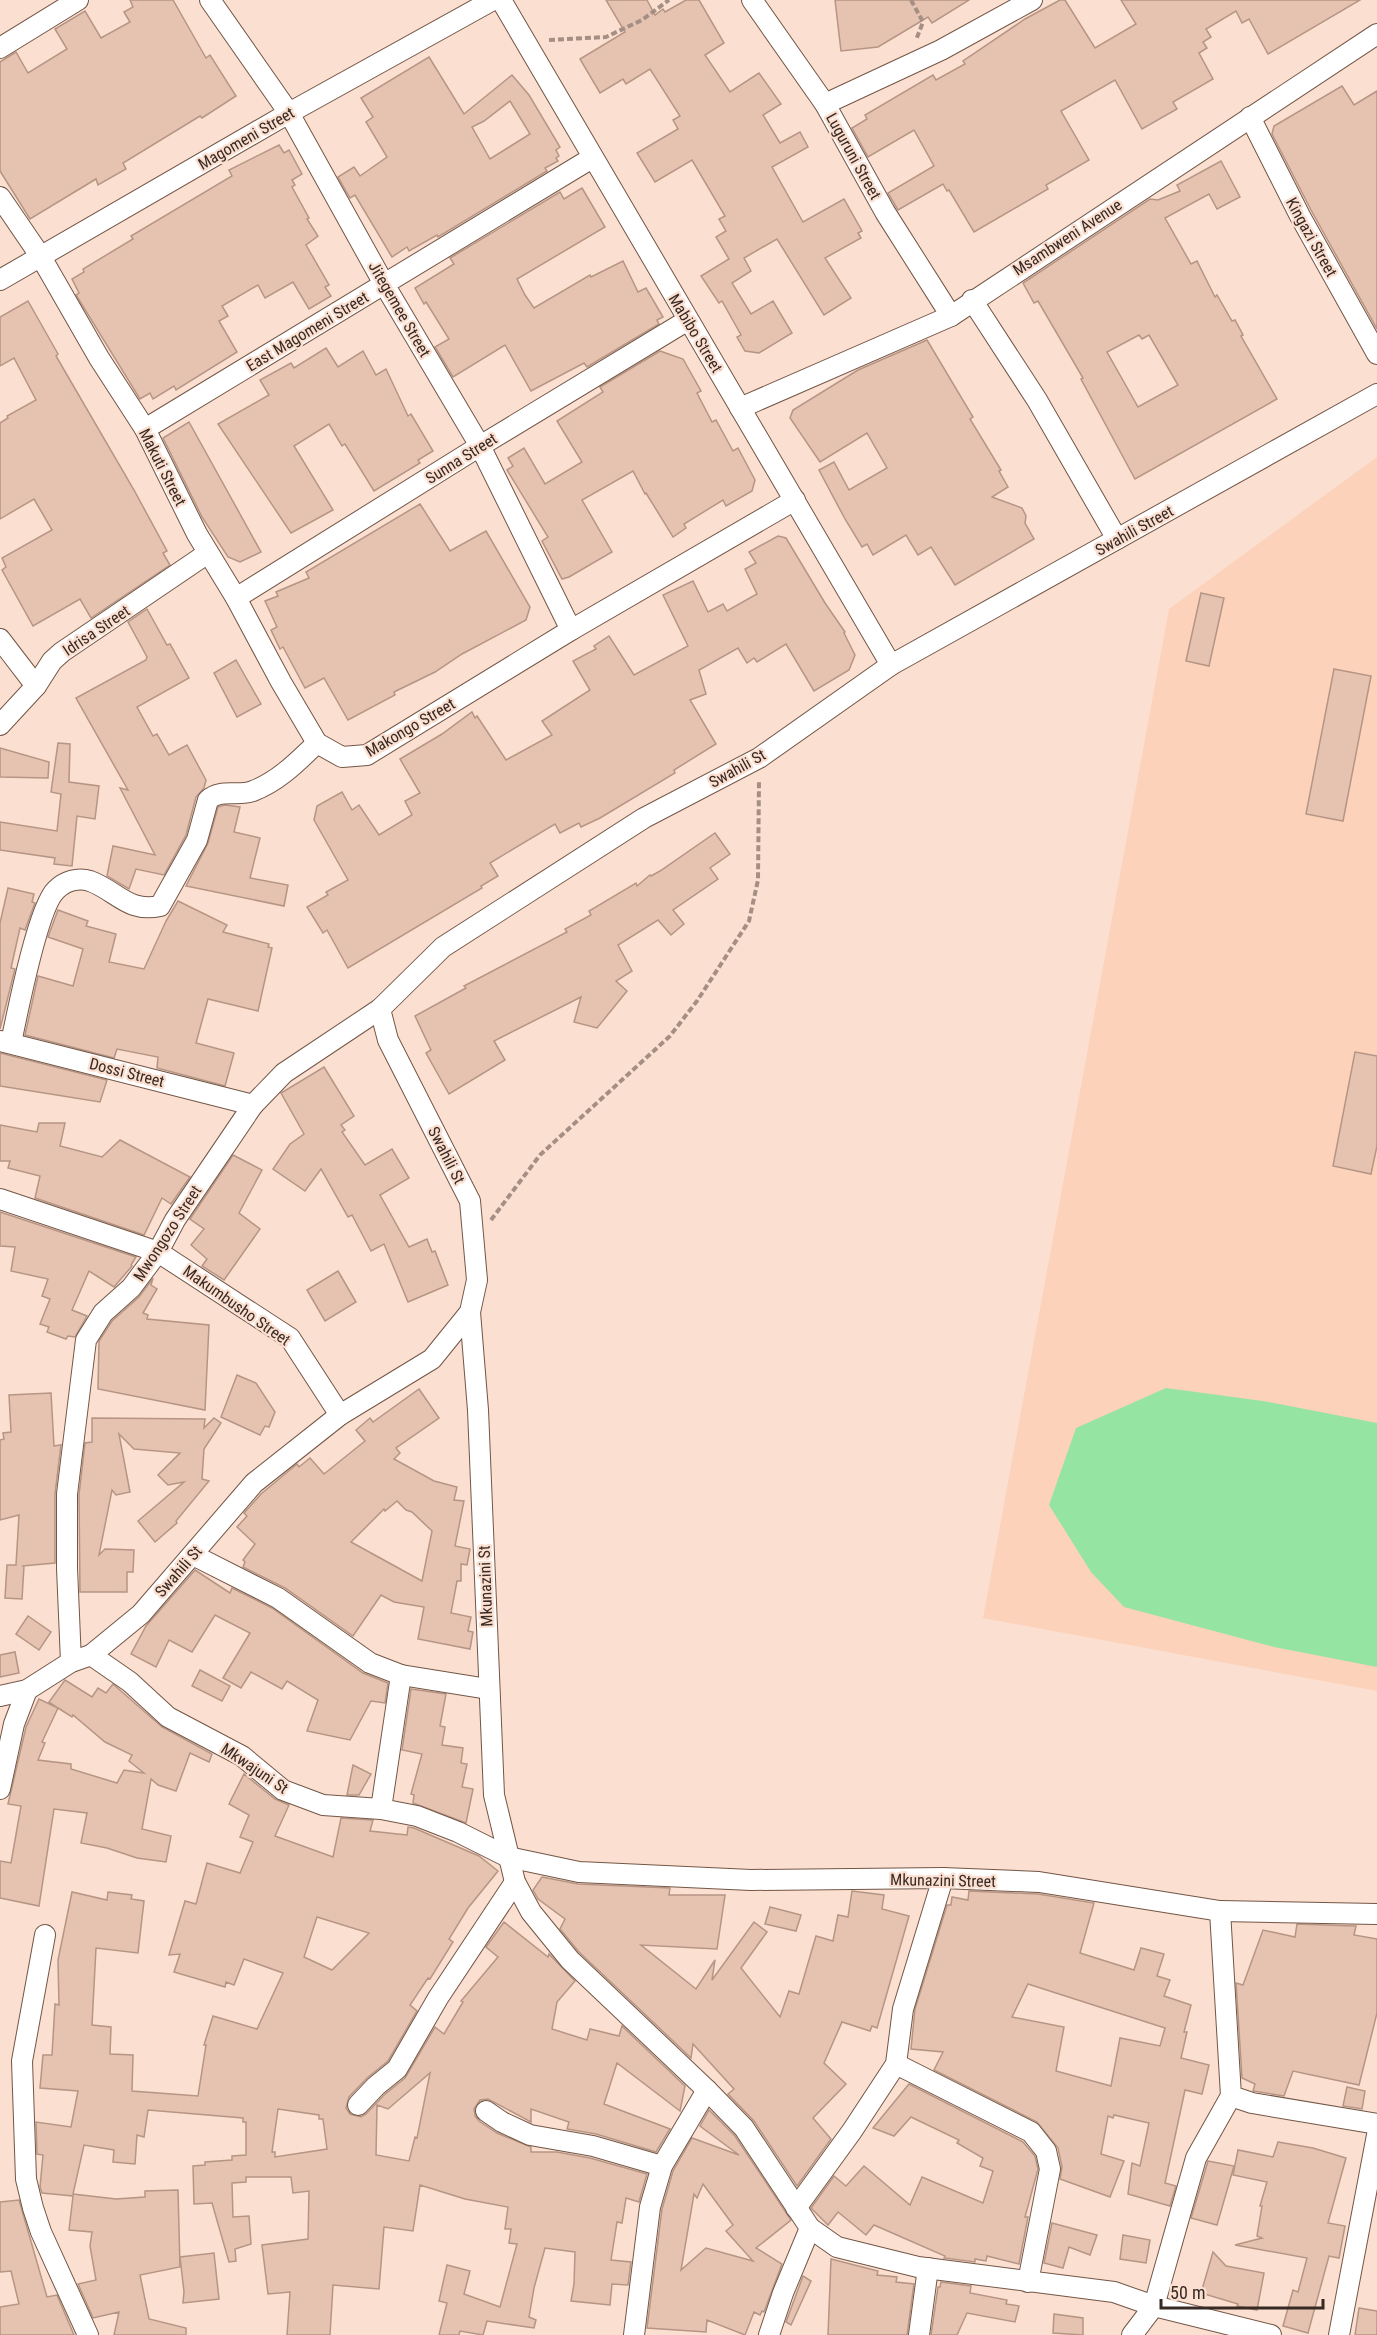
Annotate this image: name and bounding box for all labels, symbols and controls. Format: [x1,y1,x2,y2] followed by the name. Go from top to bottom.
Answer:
[195,103,298,174] street label: Magomeni Street
[822,110,885,203] street label: Luguruni Street
[1282,194,1341,280] street label: Kingazi Street
[1009,195,1125,280] street label: Msambweni Avenue
[365,258,435,361] street label: Jitegemee Street
[243,287,372,375] street label: East Magomeni Street
[665,290,727,376] street label: Mabibo Street
[135,425,190,509] street label: Makuti Street
[422,429,501,488] street label: Sunna Street
[1092,501,1177,560] street label: Swahili Street
[59,601,134,660] street label: Idrisa Street
[362,694,458,761] street label: Makongo Street
[706,745,769,792] street label: Swahili St
[87,1054,167,1091] street label: Dossi Street
[424,1123,469,1187] street label: Swahili St
[129,1182,206,1285] street label: Mwongozo Street
[179,1261,294,1350] street label: Makumbusho Street
[151,1542,206,1601] street label: Swahili St
[475,1545,496,1627] street label: Mkunazini St
[218,1739,292,1798] street label: Mkwajuni St
[890,1870,996,1891] street label: Mkunazini Street
[1161,2272,1323,2310] scale bar
[1170,2282,1205,2303] text: 50 m

